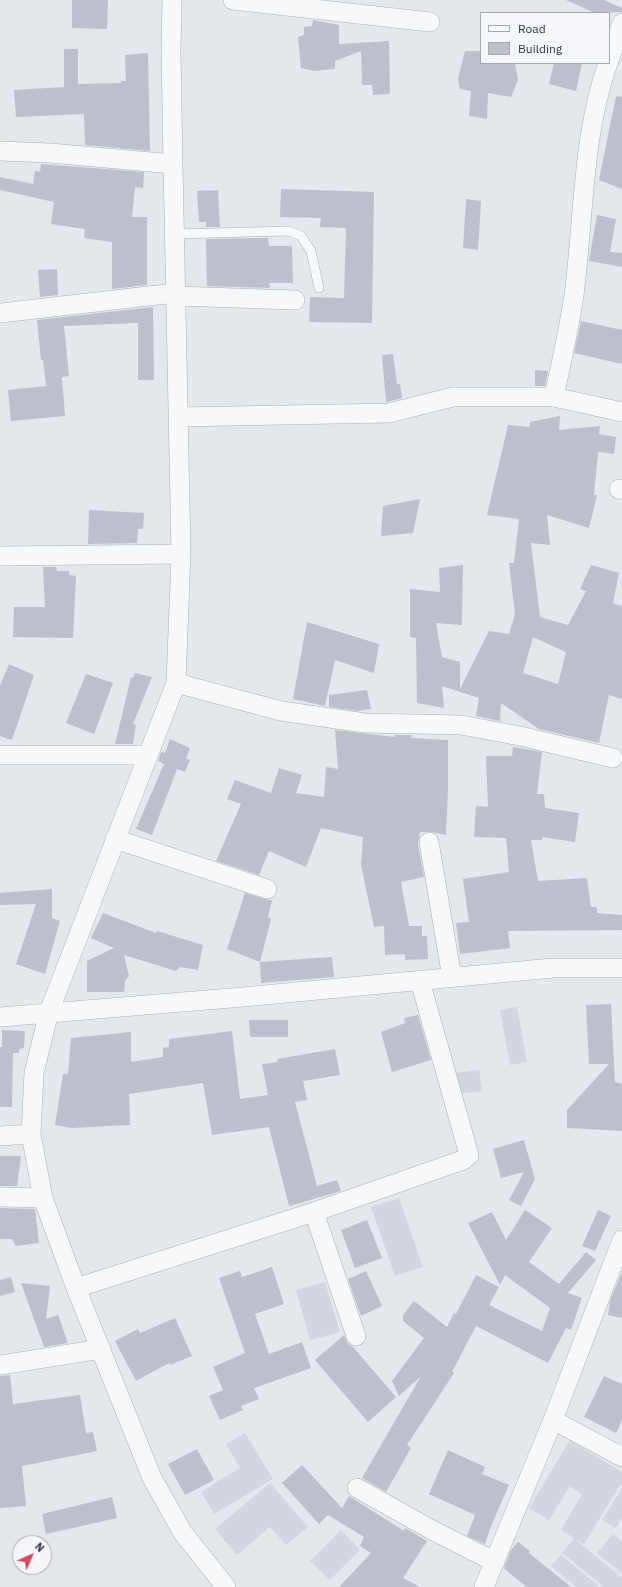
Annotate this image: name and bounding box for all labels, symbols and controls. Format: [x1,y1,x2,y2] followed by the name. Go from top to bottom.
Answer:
[480,12,610,64] legend
[518,21,546,36] text: Road
[518,41,562,56] text: Building
[12,1535,52,1575] north arrow
[32,1539,48,1555] text: N

